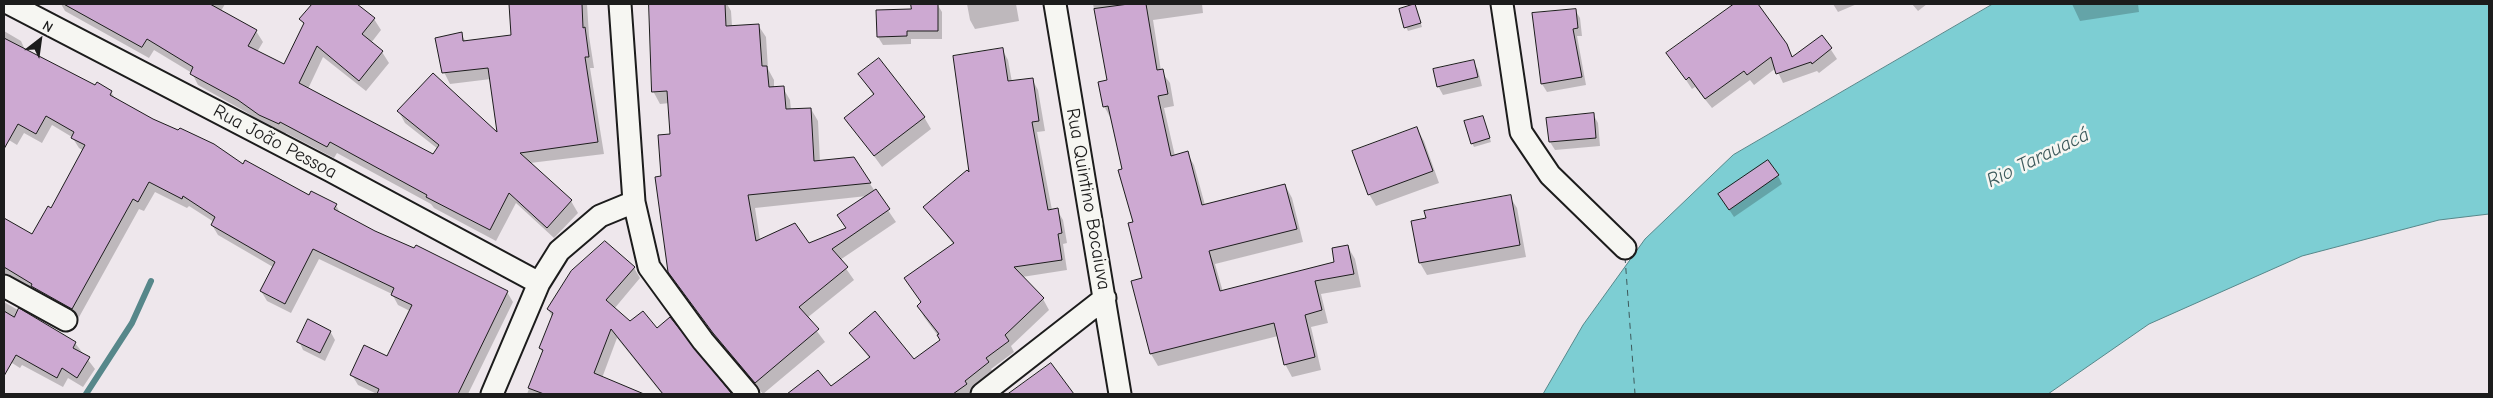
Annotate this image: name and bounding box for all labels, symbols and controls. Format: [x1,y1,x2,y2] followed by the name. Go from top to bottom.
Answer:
[15,15,65,65] north arrow
[40,17,56,36] text: N
[209,100,341,184] street label: Rua João Pessoa
[1061,106,1115,292] street label: Rua Quintino Bocaiuva
[1983,123,2093,193] water label: Rio Tarauacá

